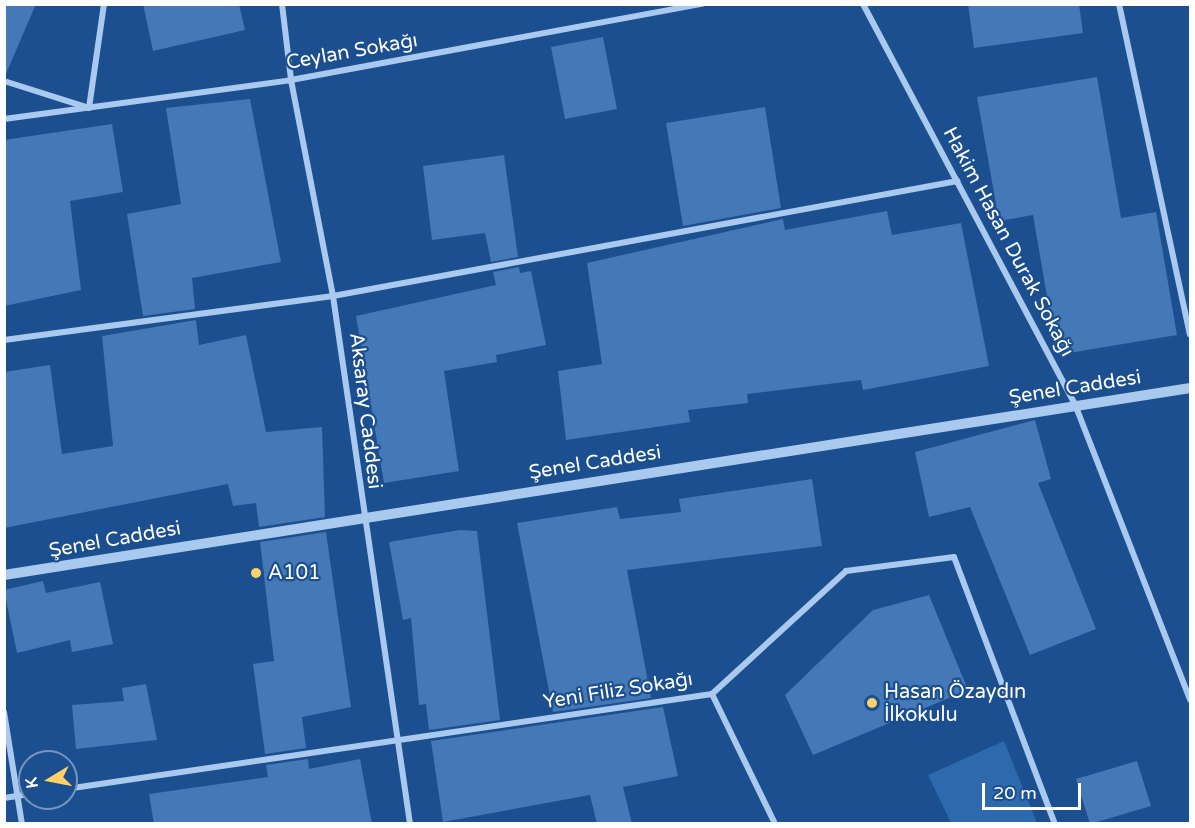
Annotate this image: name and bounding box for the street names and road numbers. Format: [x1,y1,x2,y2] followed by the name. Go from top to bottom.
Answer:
[284,29,420,75] street label: Ceylan Sokağı
[937,123,1079,361] street label: Hakim Hasan Durak Sokağı
[343,331,387,491] street label: Aksaray Caddesi
[1007,366,1143,410] street label: Şenel Caddesi
[527,441,663,485] street label: Şenel Caddesi
[47,517,183,563] street label: Şenel Caddesi
[542,667,694,715] street label: Yeni Filiz Sokağı

